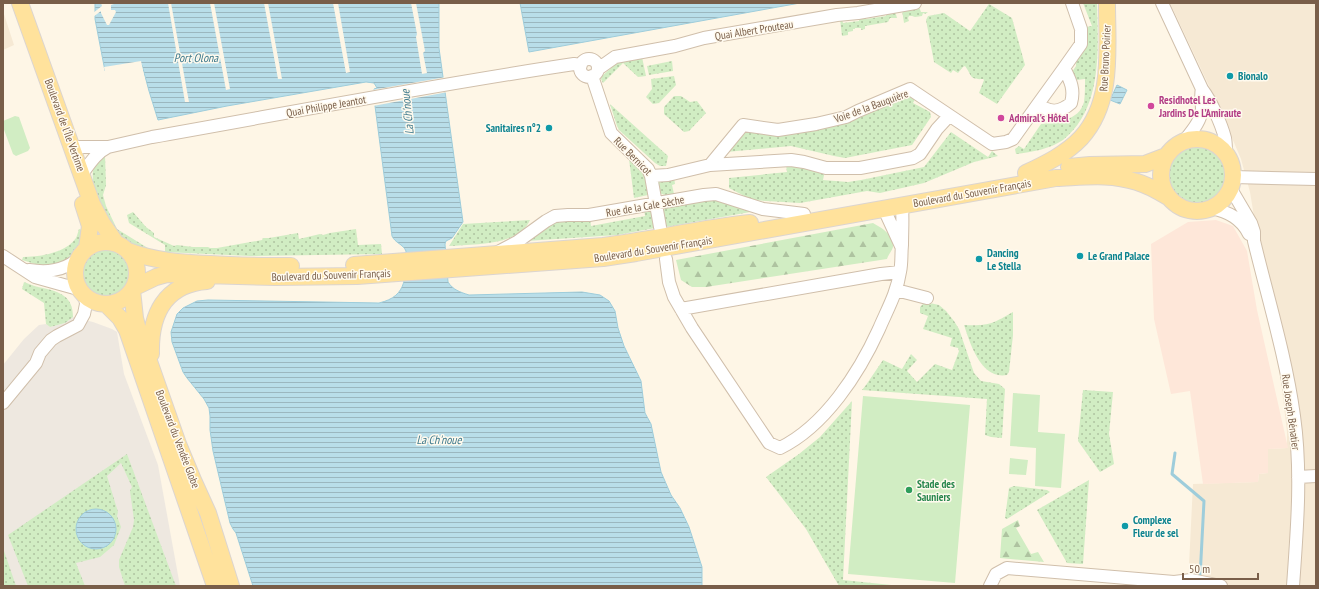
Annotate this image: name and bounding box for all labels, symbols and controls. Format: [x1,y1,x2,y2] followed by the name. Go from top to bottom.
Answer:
[714,17,794,43] street label: Quai Albert Prouteau
[1096,24,1114,92] street label: Rue Bruno Poirier
[174,50,219,65] water label: Port Olona
[1238,69,1268,83] place label: Bionalo
[1225,71,1235,81] marker: Bionalo
[42,77,88,174] street label: Boulevard de l'Île Vertime
[831,86,910,126] street label: Voie de la Bauquière
[397,88,417,135] water label: La Ch'noue
[285,92,367,120] street label: Quai Philippe Jeantot
[1158,93,1242,120] place label: Residhotel Les Jardins De L’Amiraute
[1146,101,1156,111] marker: Residhotel Les Jardins De L’Amiraute
[1008,111,1069,125] place label: Admiral's Hôtel
[996,113,1006,123] marker: Admiral's Hôtel
[486,121,541,135] place label: Sanitaires n°2
[544,123,554,133] marker: Sanitaires n°2
[611,134,655,178] street label: Rue Bernicot
[912,176,1032,210] street label: Boulevard du Souvenir Français
[605,192,686,220] street label: Rue de la Cale Sèche
[593,233,713,265] street label: Boulevard du Souvenir Français
[987,246,1021,273] place label: Dancing Le Stella
[1088,249,1150,263] place label: Le Grand Palace
[1075,251,1085,261] marker: Le Grand Palace
[974,254,984,264] marker: Dancing Le Stella
[271,266,391,284] street label: Boulevard du Souvenir Français
[1279,373,1303,451] street label: Rue Joseph Bénatier
[153,388,203,491] street label: Boulevard du Vendée Globe
[416,432,463,447] water label: La Ch'noue
[917,477,955,504] place label: Stade des Sauniers
[904,485,914,495] marker: Stade des Sauniers
[1133,513,1179,540] place label: Complexe Fleur de sel
[1120,521,1130,531] marker: Complexe Fleur de sel
[1183,555,1258,581] scale bar
[1189,561,1210,576] text: 50 m

